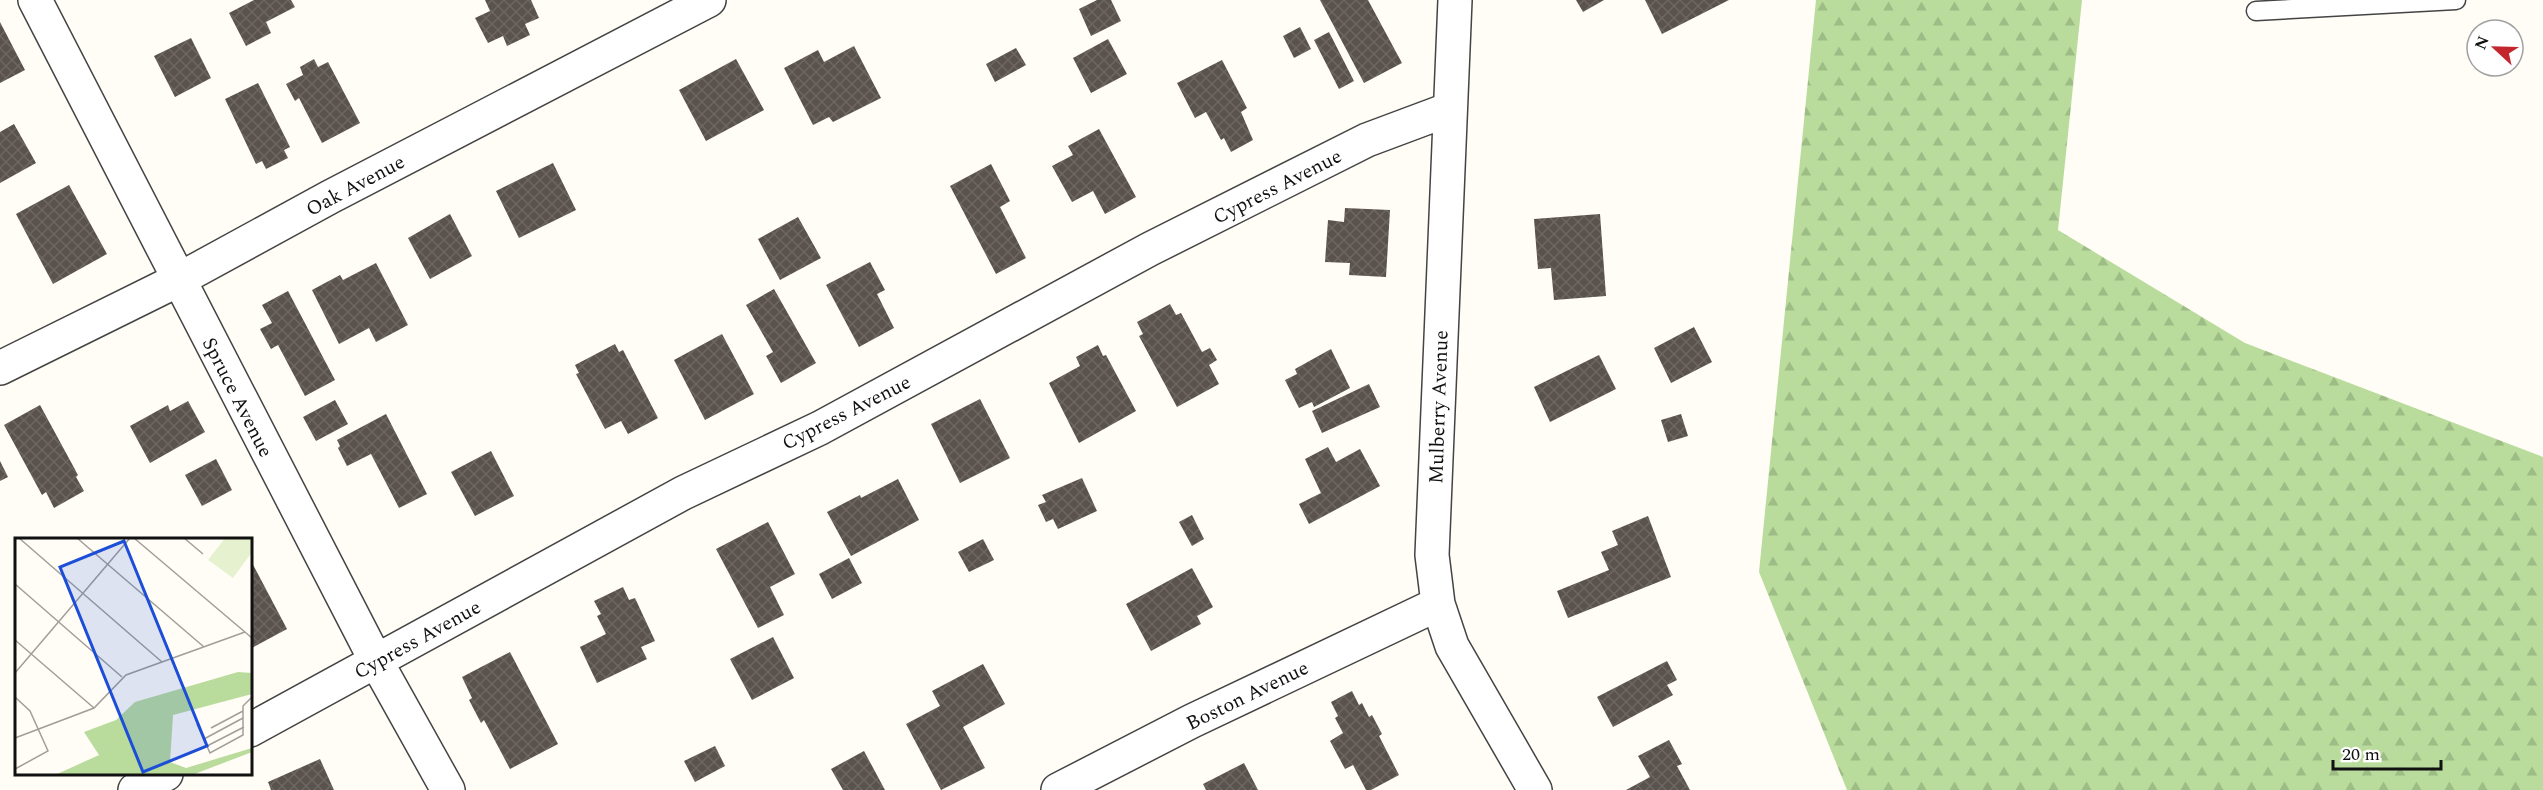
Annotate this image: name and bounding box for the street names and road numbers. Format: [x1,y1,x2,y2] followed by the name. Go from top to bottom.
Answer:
[1208,141,1347,232] street label: Cypress Avenue
[301,147,410,224] street label: Oak Avenue
[1421,330,1457,484] street label: Mulberry Avenue
[194,332,280,463] street label: Spruce Avenue
[777,367,916,458] street label: Cypress Avenue
[348,593,486,687] street label: Cypress Avenue
[1181,653,1314,739] street label: Boston Avenue

